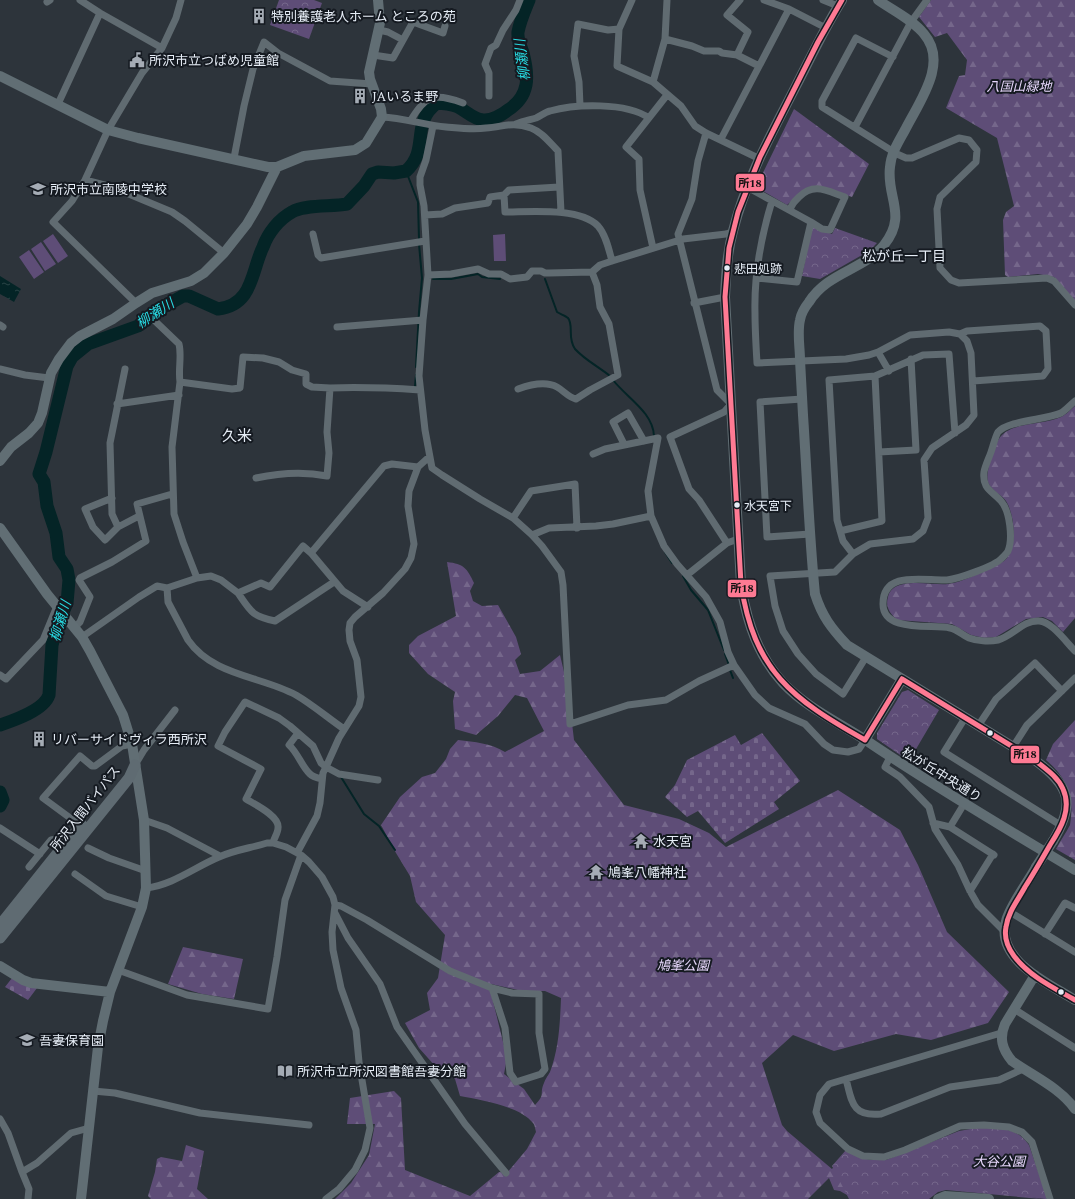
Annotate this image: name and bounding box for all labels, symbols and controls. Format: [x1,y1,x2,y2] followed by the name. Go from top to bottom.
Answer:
[250,7,268,25] building icon: 特別養護老人ホーム ところの苑
[271,7,456,27] place label: 特別養護老人ホーム ところの苑
[509,36,535,82] water label: 柳瀬川
[128,51,146,69] public building icon: 所沢市立つばめ児童館
[149,51,279,71] place label: 所沢市立つばめ児童館
[986,77,1053,97] park label: 八国山緑地
[351,87,369,105] building icon: JAいるま野
[372,87,438,107] place label: JAいるま野
[735,173,765,192] line badge: 所18
[738,175,762,192] text: 所18
[29,180,47,198] school or university icon: 所沢市立南陵中学校
[50,180,167,200] place label: 所沢市立南陵中学校
[862,246,946,267] district label: 松が丘一丁目
[734,260,782,279] place label: 悲田処跡
[722,263,732,273] marker: 悲田処跡
[132,292,180,334] water label: 柳瀬川
[222,425,252,448] district label: 久米
[744,497,792,516] place label: 水天宮下
[732,500,742,510] marker: 水天宮下
[727,579,757,598] line badge: 所18
[730,580,754,597] text: 所18
[44,596,77,644] water label: 柳瀬川
[985,728,995,738] unlabelled marker
[30,730,48,748] building icon: リバーサイドヴィラ西所沢
[51,730,207,750] place label: リバーサイドヴィラ西所沢
[898,742,985,807] street label: 松が丘中央通り
[1010,745,1040,764] line badge: 所18
[1013,746,1037,763] text: 所18
[46,762,126,856] street label: 所沢入間バイパス
[632,832,650,850] temple icon: 水天宮
[653,832,692,852] place label: 水天宮
[587,863,605,881] temple icon: 鳩峯八幡神社
[608,863,686,883] place label: 鳩峯八幡神社
[657,956,711,976] park label: 鳩峯公園
[1056,987,1066,997] unlabelled marker
[18,1031,36,1049] school or university icon: 吾妻保育園
[39,1031,104,1051] place label: 吾妻保育園
[276,1062,294,1080] library icon: 所沢市立所沢図書館吾妻分館
[297,1062,466,1082] place label: 所沢市立所沢図書館吾妻分館
[973,1152,1027,1172] park label: 大谷公園

